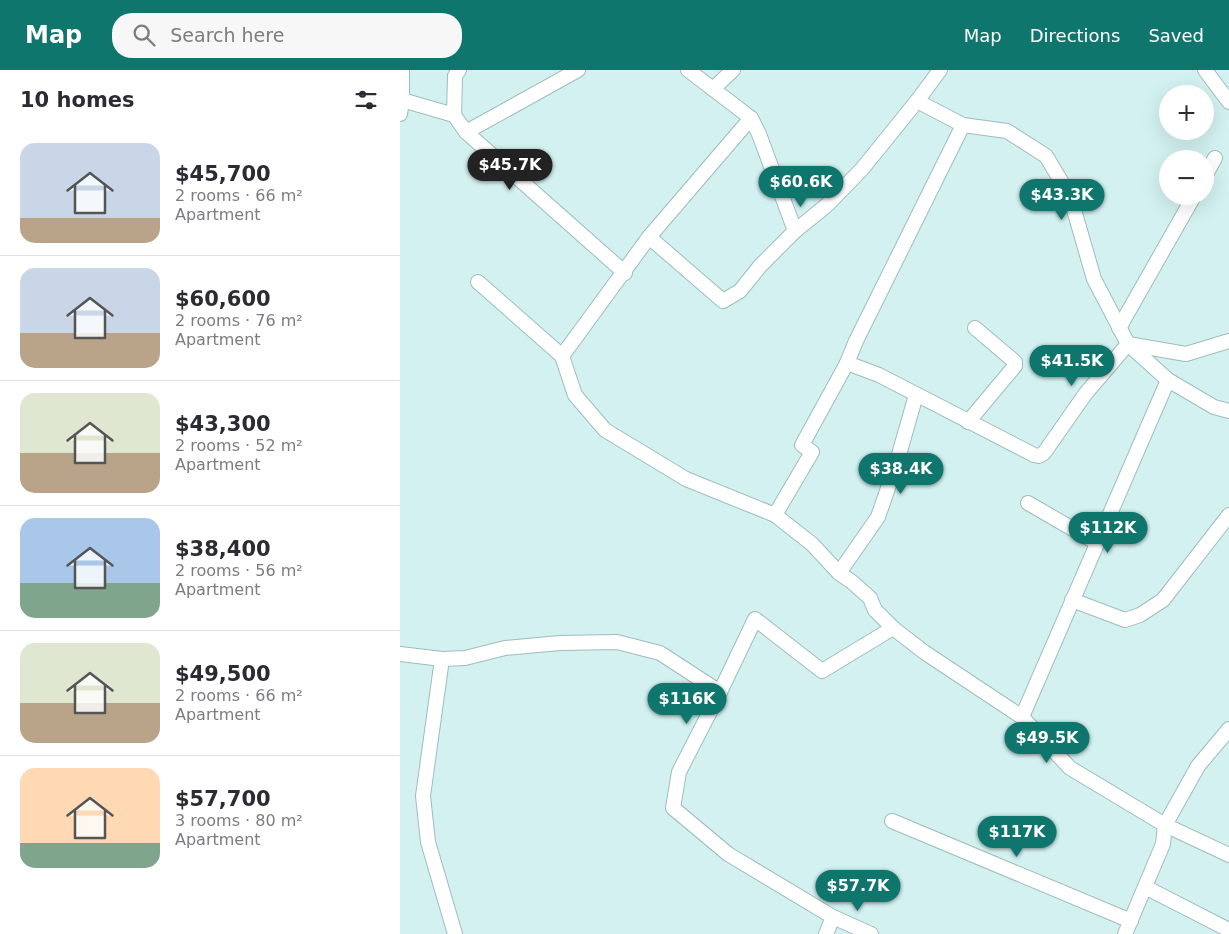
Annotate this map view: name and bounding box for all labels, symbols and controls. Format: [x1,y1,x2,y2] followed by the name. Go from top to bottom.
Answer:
[112,13,462,58] search box
[25,21,82,49] text: Map
[130,21,158,49] icon: search
[170,24,284,46] text: Search here
[964,25,1002,46] text: Map
[1030,25,1120,46] text: Directions
[1148,25,1204,46] text: Saved
[1159,85,1214,205] map controls
[1159,85,1214,140] button: +
[352,86,380,114] icon: filters
[20,88,135,112] text: 10 homes
[469,148,551,191] pin: $45.7K
[1159,150,1214,205] button: −
[478,155,542,174] text: $45.7K
[175,162,271,186] text: $45,700
[60,163,120,223] icon: home
[760,166,842,208] pin: $60.6K
[769,172,833,191] text: $60.6K
[1021,178,1103,221] pin: $43.3K
[1030,185,1094,204] text: $43.3K
[175,186,303,205] text: 2 rooms · 66 m²
[175,205,261,224] text: Apartment
[175,287,271,311] text: $60,600
[60,288,120,348] icon: home
[175,311,303,330] text: 2 rooms · 76 m²
[175,330,261,349] text: Apartment
[1031,344,1113,387] pin: $41.5K
[1040,351,1104,370] text: $41.5K
[175,412,271,436] text: $43,300
[60,413,120,473] icon: home
[175,436,303,455] text: 2 rooms · 52 m²
[860,452,942,495] pin: $38.4K
[175,455,261,474] text: Apartment
[869,459,933,478] text: $38.4K
[1073,512,1143,554] pin: $112K
[1080,518,1136,537] text: $112K
[175,537,271,561] text: $38,400
[60,538,120,598] icon: home
[175,561,303,580] text: 2 rooms · 56 m²
[175,580,261,599] text: Apartment
[175,662,271,686] text: $49,500
[60,663,120,723] icon: home
[652,682,722,725] pin: $116K
[175,686,303,705] text: 2 rooms · 66 m²
[659,689,715,708] text: $116K
[175,705,261,724] text: Apartment
[1006,722,1088,764] pin: $49.5K
[1015,728,1079,747] text: $49.5K
[175,787,271,811] text: $57,700
[60,788,120,848] icon: home
[175,811,303,830] text: 3 rooms · 80 m²
[982,816,1052,858] pin: $117K
[989,822,1045,841] text: $117K
[175,830,261,849] text: Apartment
[817,870,899,912] pin: $57.7K
[826,876,890,895] text: $57.7K

